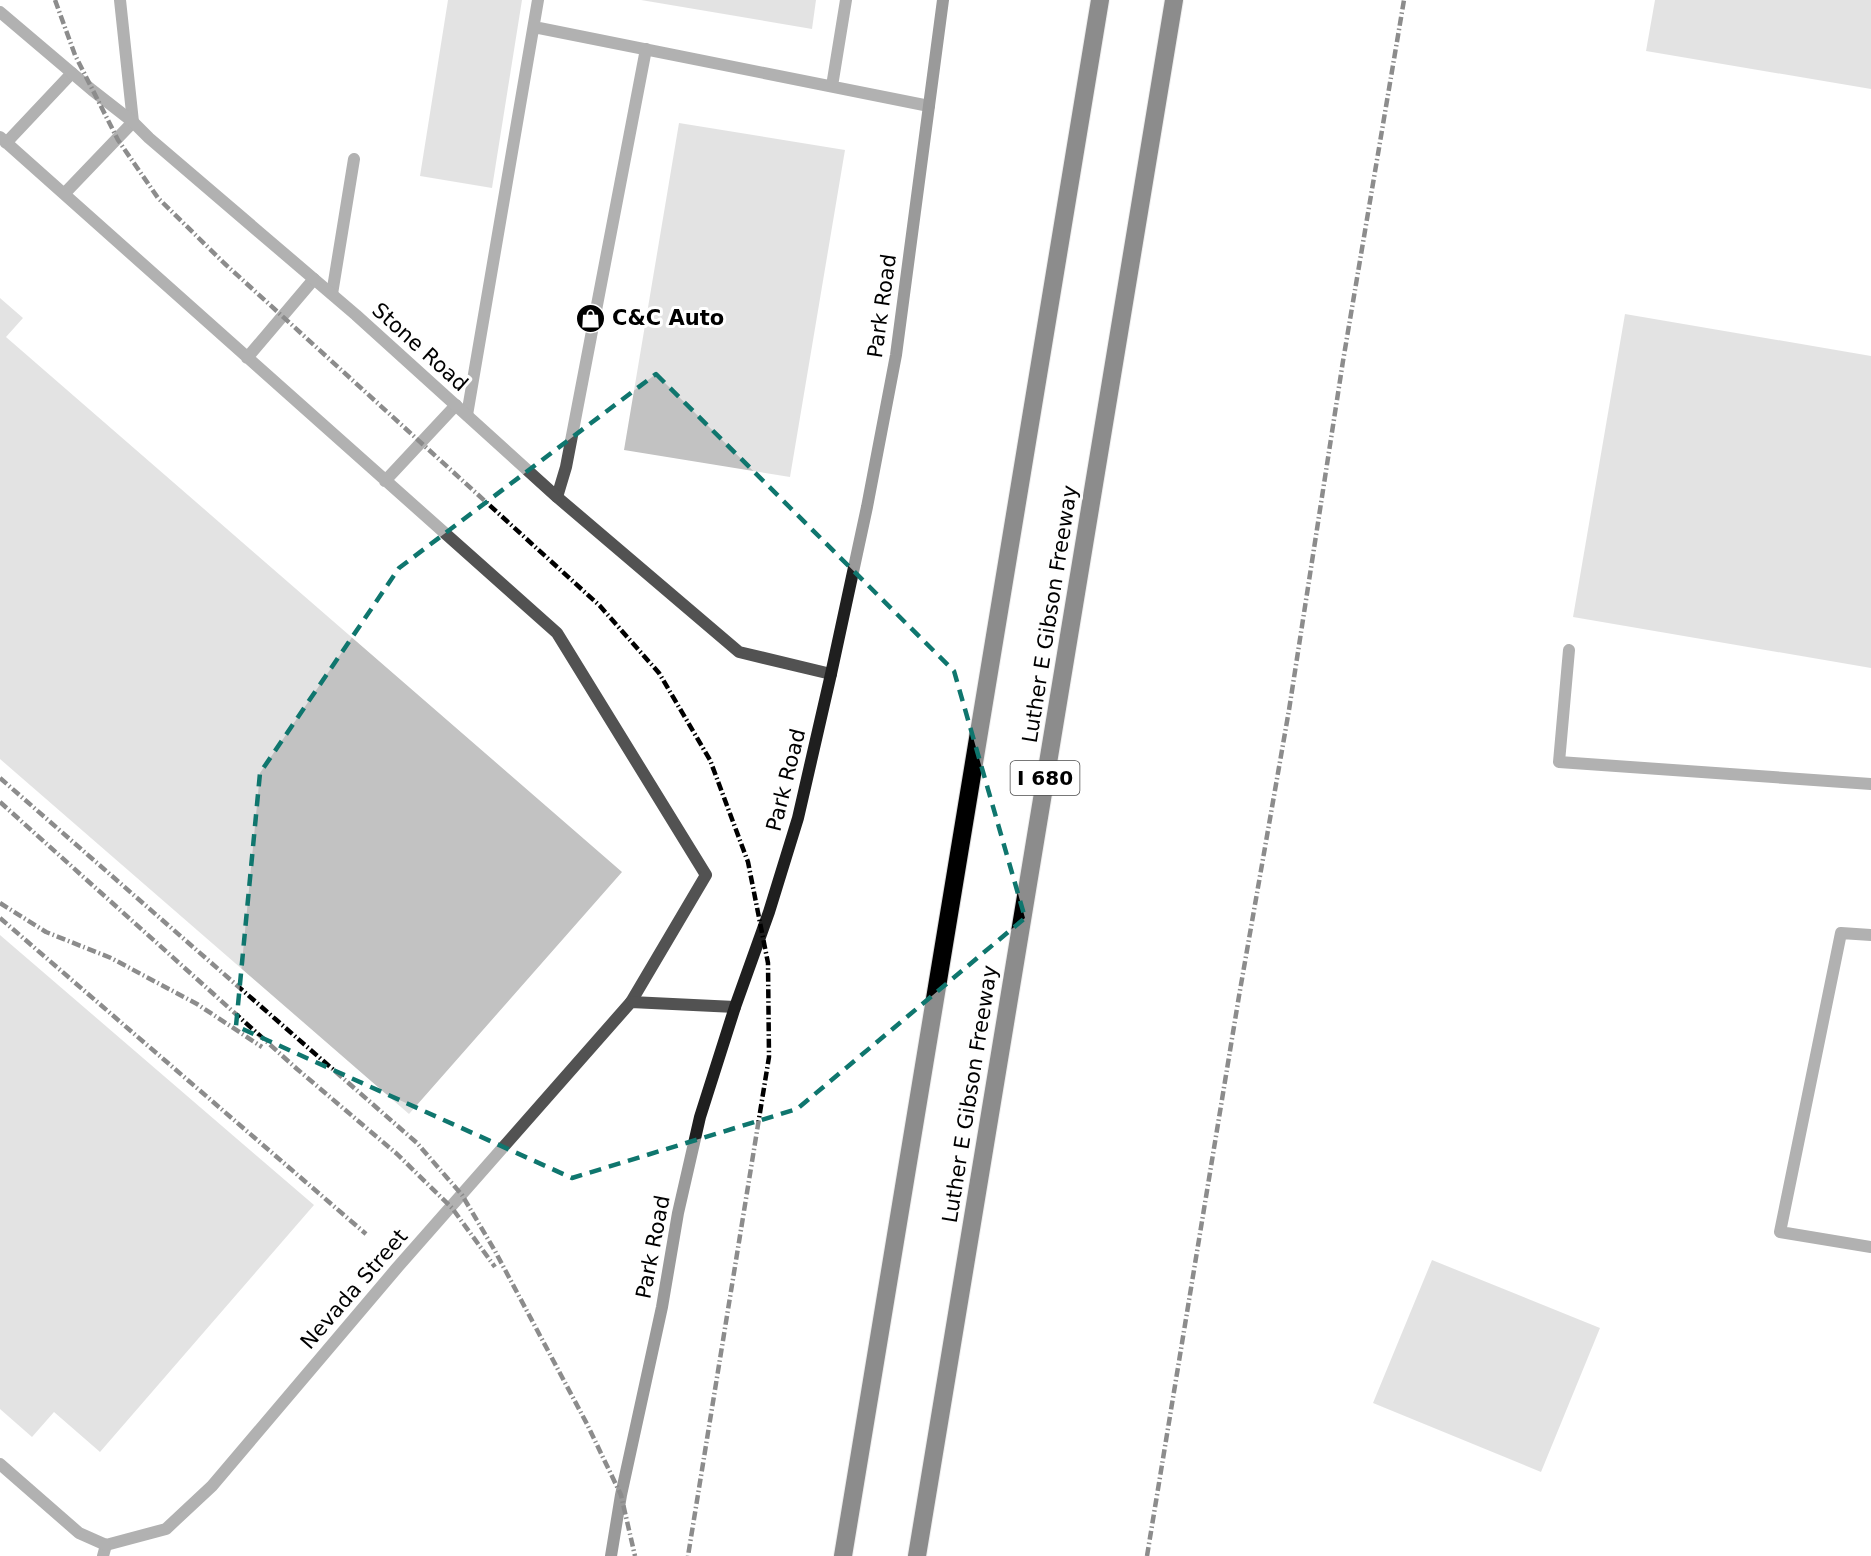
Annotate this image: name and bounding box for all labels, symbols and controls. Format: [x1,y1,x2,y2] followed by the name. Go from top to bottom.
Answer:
[863,252,901,360] street label: Park Road
[367,298,473,396] street label: Stone Road
[575,302,607,334] shop icon: C&C Auto
[612,306,724,330] place label: C&C Auto
[1018,483,1082,745] street label: Luther E Gibson Freeway
[762,726,810,834] street label: Park Road
[1010,761,1080,795] road number: I 680
[938,963,1002,1225] street label: Luther E Gibson Freeway
[631,1193,675,1301] street label: Park Road
[296,1224,412,1354] street label: Nevada Street

